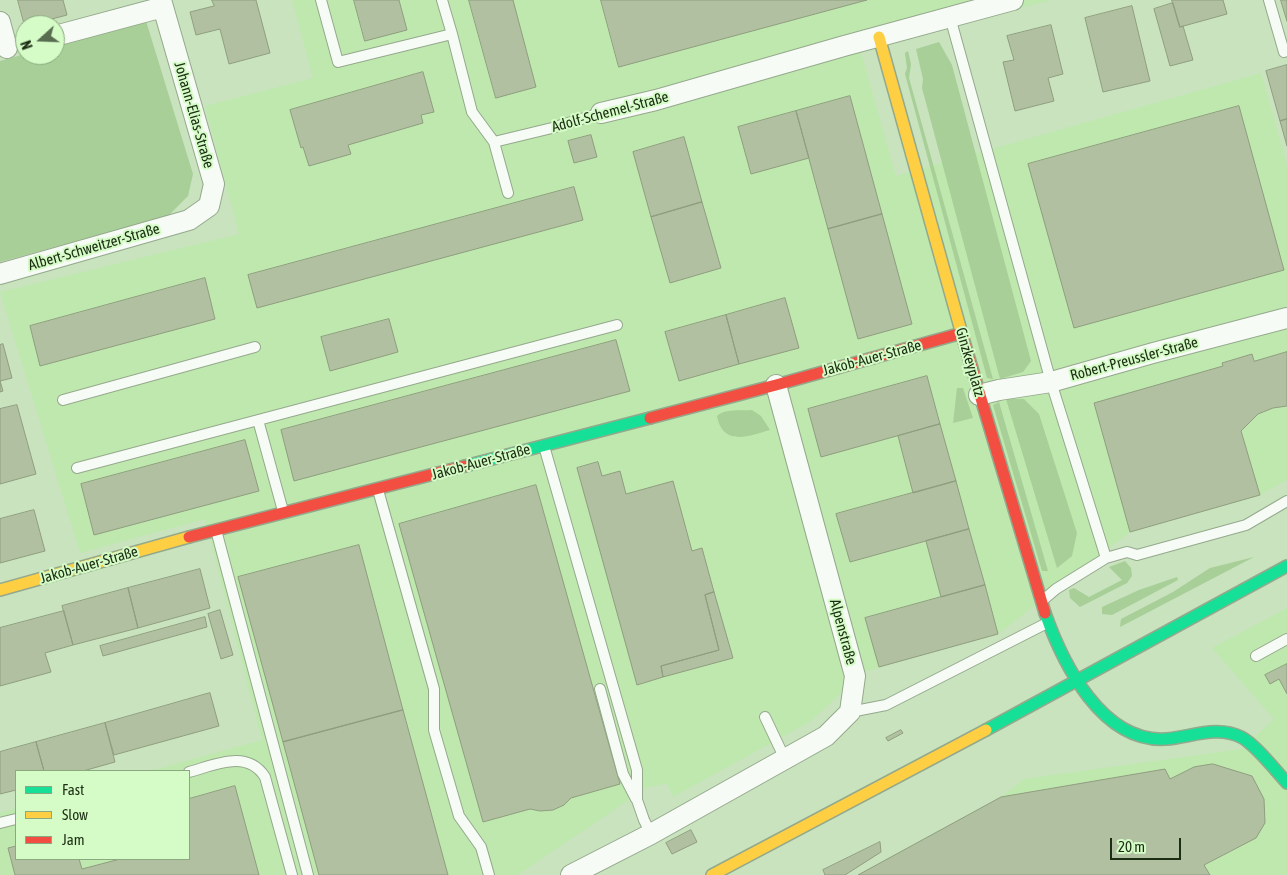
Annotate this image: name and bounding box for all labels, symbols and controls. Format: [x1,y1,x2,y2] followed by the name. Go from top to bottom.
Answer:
[15,15,65,65] north arrow
[18,38,36,51] text: N
[170,60,218,170] street label: Johann-Elias-Straße
[550,88,670,136] street label: Adolf-Schemel-Straße
[26,220,162,274] street label: Albert-Schweitzer-Straße
[952,325,988,399] street label: Ginzkeyplatz
[1068,333,1200,385] street label: Robert-Preussler-Straße
[821,336,923,380] street label: Jakob-Auer-Straße
[430,440,532,484] street label: Jakob-Auer-Straße
[38,542,140,588] street label: Jakob-Auer-Straße
[826,597,860,667] street label: Alpenstraße
[15,770,190,860] legend
[62,781,84,798] text: Fast
[62,806,88,823] text: Slow
[1112,828,1183,860] scale bar
[62,831,85,848] text: Jam
[1118,838,1145,855] text: 20 m

